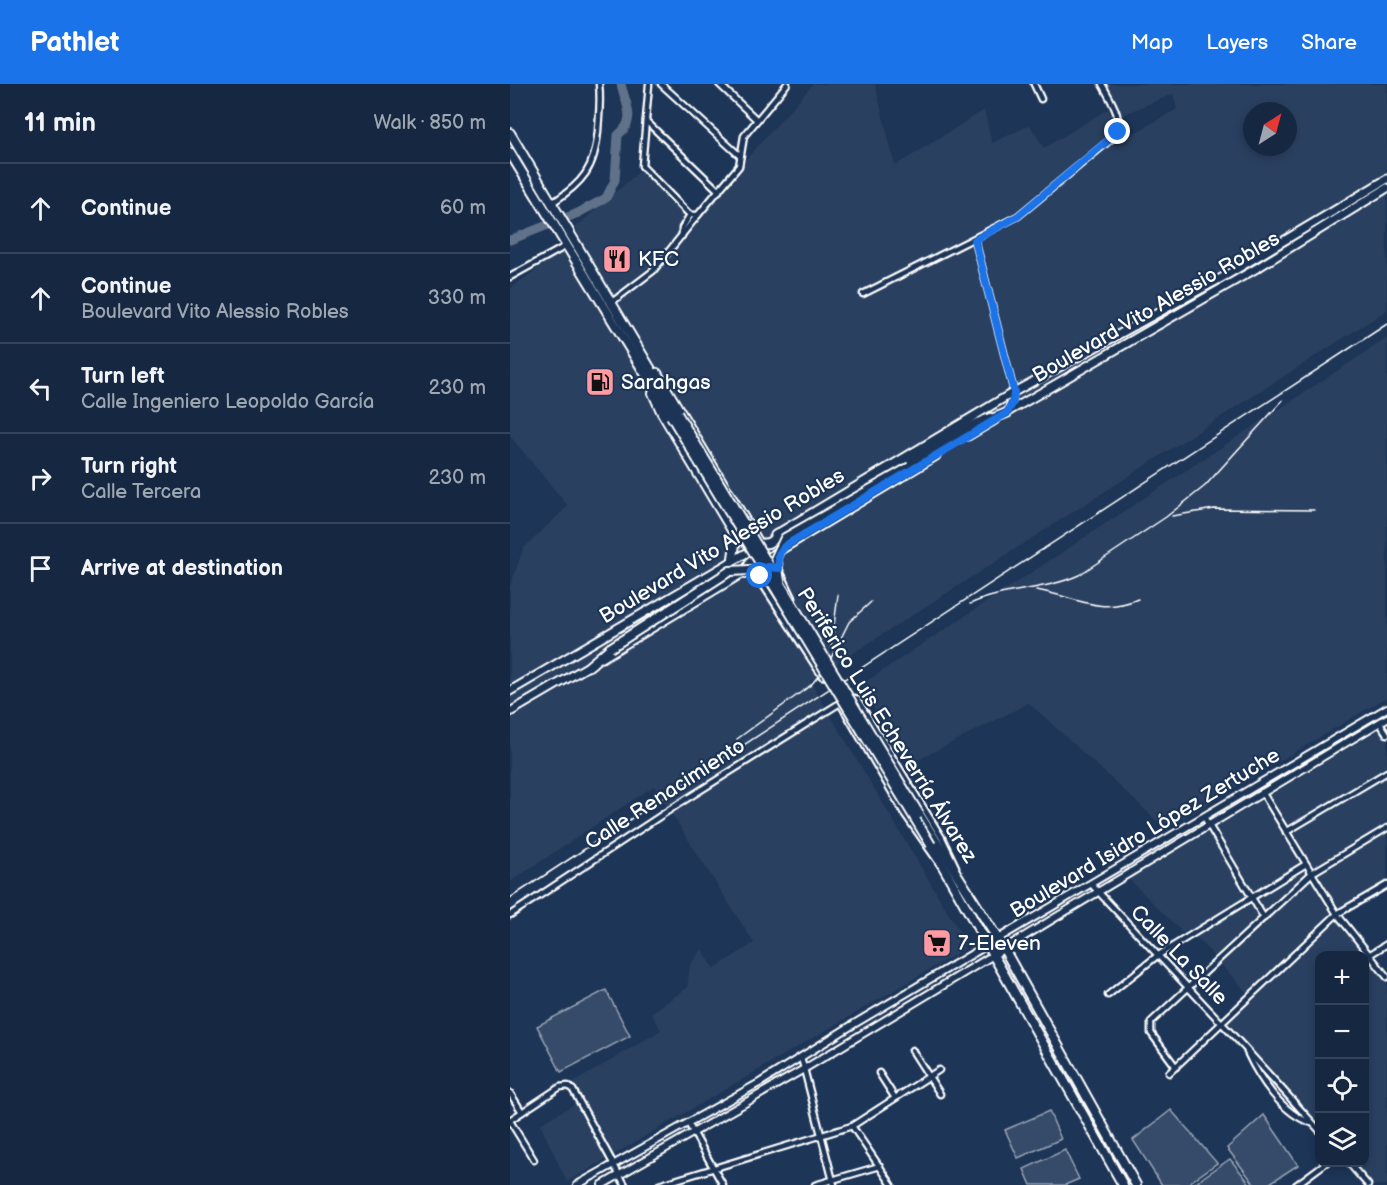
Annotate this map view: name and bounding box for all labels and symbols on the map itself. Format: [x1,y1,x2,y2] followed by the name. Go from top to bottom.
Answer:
[1243,102,1297,156] north arrow
[1104,118,1130,144] route end
[1028,226,1284,388] street label: Boulevard Vito Alessio Robles
[601,243,633,275] restaurant icon: KFC
[638,247,679,272] place label: KFC
[584,366,616,398] fuel station icon: Sarahgas
[621,370,711,395] place label: Sarahgas
[595,463,849,629] street label: Boulevard Vito Alessio Robles
[746,562,772,588] route start
[792,583,983,868] street label: Periférico Luis Echeverría Álvarez
[580,733,750,855] street label: Calle Renacimiento
[1006,742,1284,924] street label: Boulevard Isidro López Zertuche
[1125,900,1233,1010] street label: Calle La Salle
[921,927,953,959] supermarket icon: 7-Eleven
[958,931,1041,956] place label: 7-Eleven

